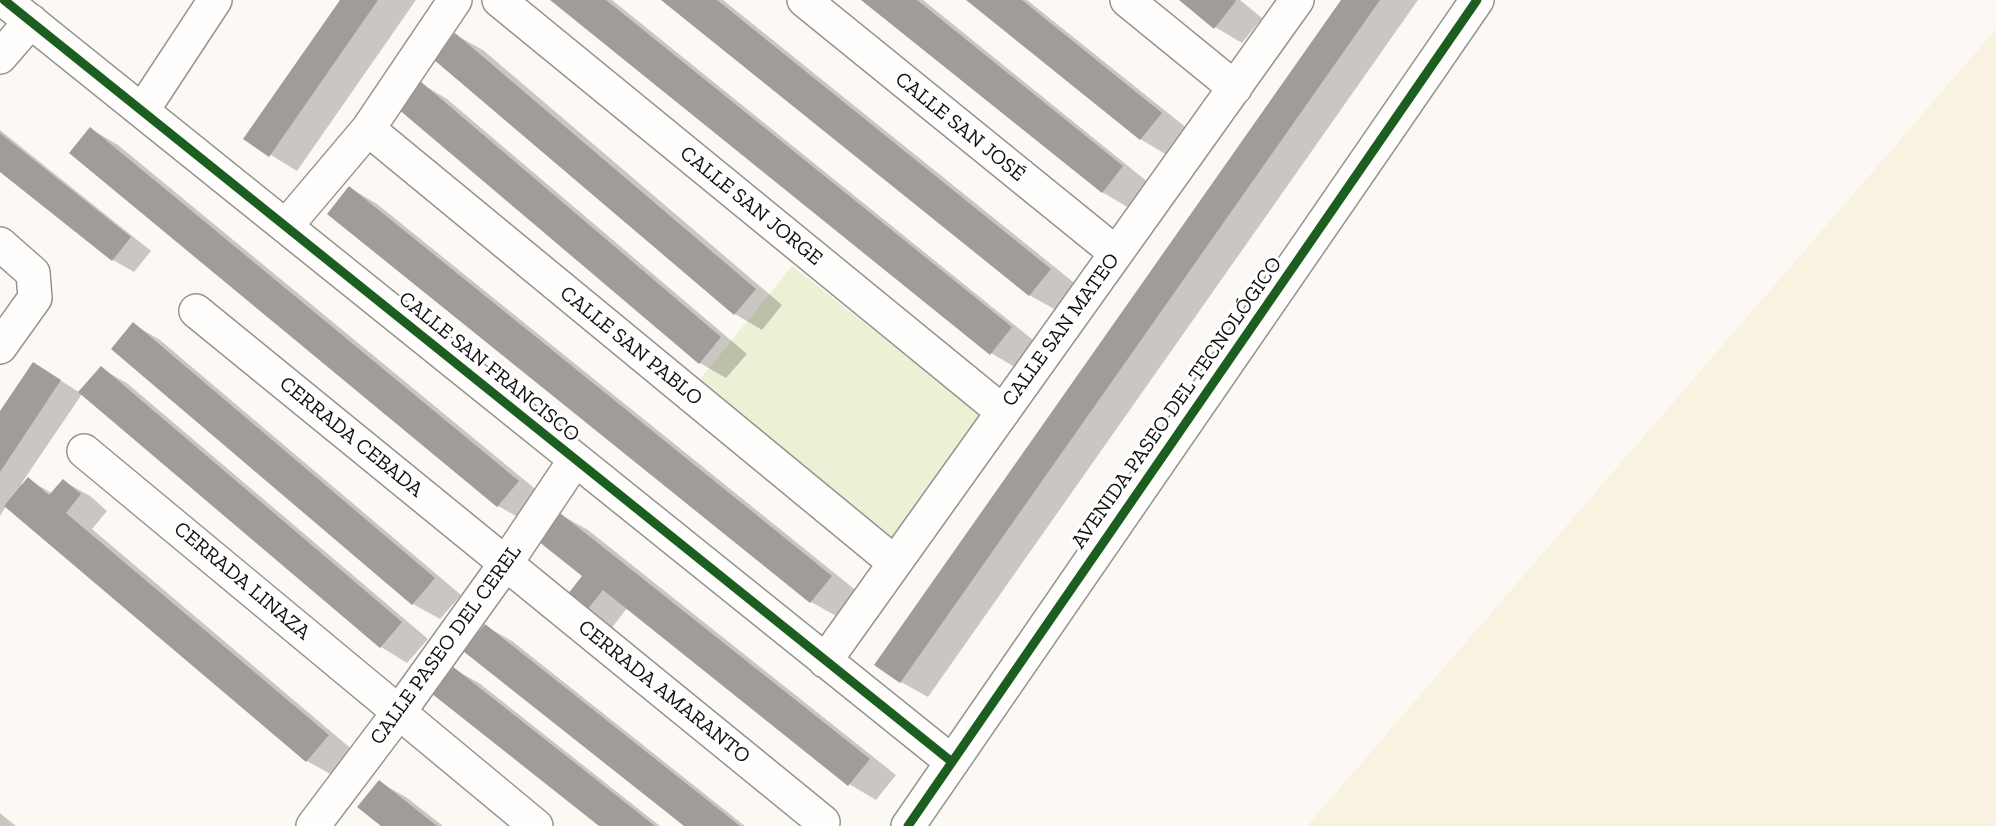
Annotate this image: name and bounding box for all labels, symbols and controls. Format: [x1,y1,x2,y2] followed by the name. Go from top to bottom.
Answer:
[890,67,1030,187] street label: CALLE SAN JOSÉ
[675,141,827,271] street label: CALLE SAN JORGE
[997,248,1125,412] street label: CALLE SAN MATEO
[1066,252,1288,554] street label: AVENIDA PASEO DEL TECNOLÓGICO
[555,281,707,411] street label: CALLE SAN PABLO
[393,286,585,448] street label: CALLE SAN FRANCISCO
[274,371,428,503] street label: CERRADA CEBADA
[169,517,315,645] street label: CERRADA LINAZA
[365,540,527,750] street label: CALLE PASEO DEL CEREL
[573,615,755,769] street label: CERRADA AMARANTO

